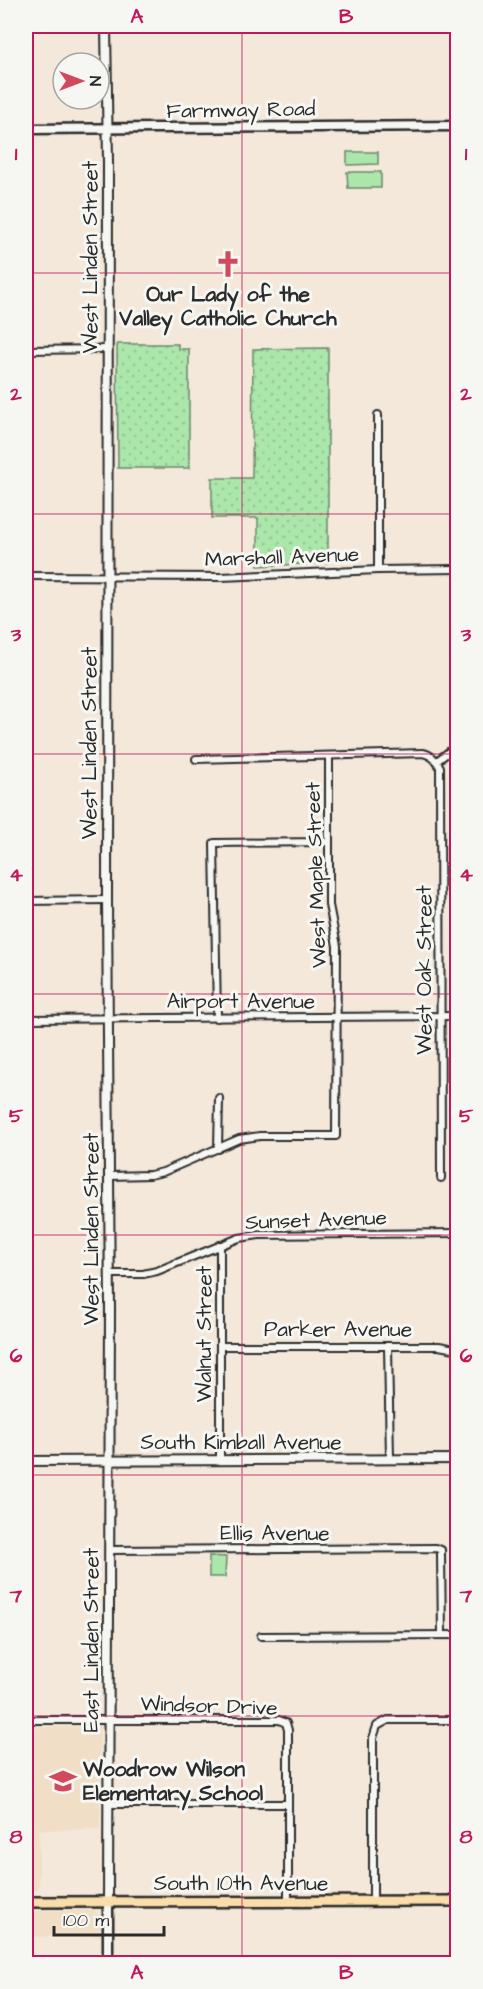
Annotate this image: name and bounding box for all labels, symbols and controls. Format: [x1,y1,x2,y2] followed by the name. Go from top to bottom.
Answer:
[131,3,144,31] text: A
[339,3,354,31] text: B
[51,51,111,111] north arrow
[84,76,106,86] text: N
[166,94,316,128] street label: Farmway Road
[15,140,18,168] text: 1
[465,140,468,168] text: 1
[76,160,105,353] street label: West Linden Street
[213,249,243,279] church icon: Our Lady of the Valley Catholic Church
[118,280,337,336] place label: Our Lady of the Valley Catholic Church
[9,380,22,408] text: 2
[459,380,472,408] text: 2
[204,540,360,574] street label: Marshall Avenue
[10,621,22,649] text: 3
[460,621,472,649] text: 3
[75,646,104,839] street label: West Linden Street
[298,781,335,969] street label: West Maple Street
[9,861,23,889] text: 4
[459,861,473,889] text: 4
[410,885,439,1055] street label: West Oak Street
[167,987,315,1017] street label: Airport Avenue
[9,1102,24,1130] text: 5
[459,1102,474,1130] text: 5
[77,1132,106,1325] street label: West Linden Street
[245,1203,387,1237] street label: Sunset Avenue
[190,1265,219,1402] street label: Walnut Street
[264,1315,412,1344] street label: Parker Avenue
[10,1342,23,1370] text: 6
[460,1342,473,1370] text: 6
[140,1428,342,1457] street label: South Kimball Avenue
[220,1519,330,1548] street label: Ellis Avenue
[77,1547,106,1732] street label: East Linden Street
[9,1582,23,1610] text: 7
[459,1582,473,1610] text: 7
[140,1689,278,1723] street label: Windsor Drive
[82,1755,264,1811] place label: Woodrow Wilson Elementary School
[48,1766,78,1796] school or university icon: Woodrow Wilson Elementary School
[10,1823,23,1851] text: 8
[460,1823,473,1851] text: 8
[154,1869,328,1898] street label: South 10th Avenue
[54,1899,164,1937] scale bar
[63,1908,109,1933] text: 100 m
[131,1959,144,1987] text: A
[339,1959,354,1987] text: B

